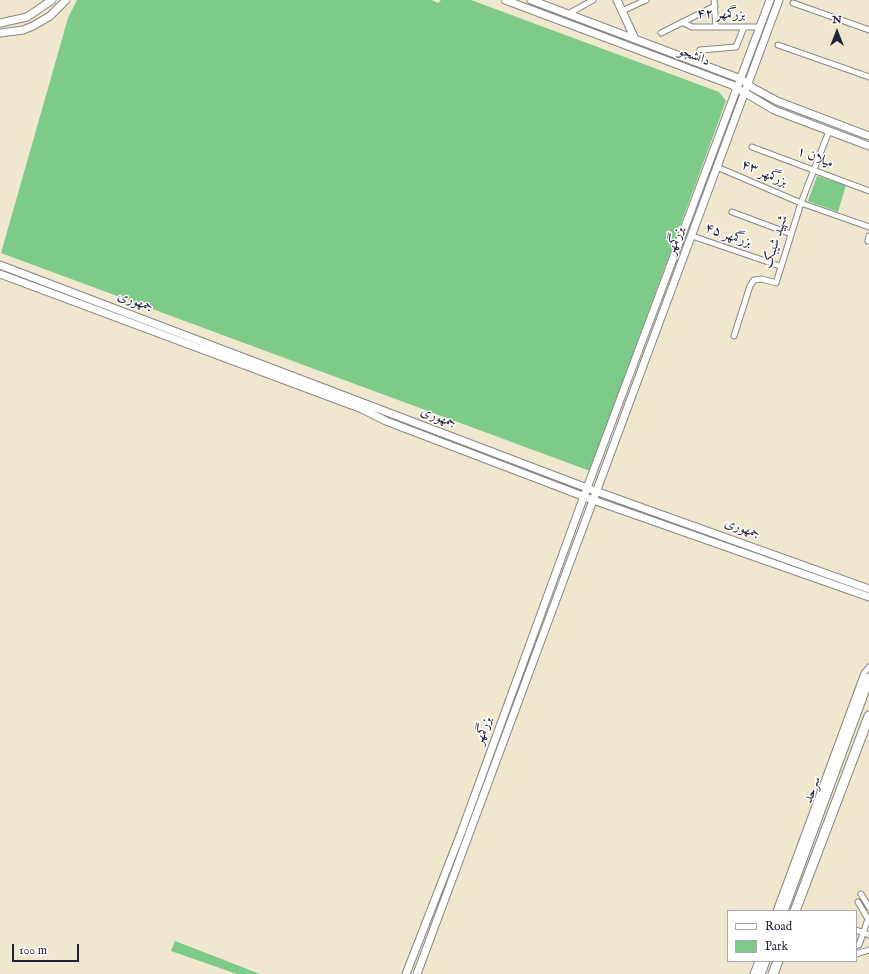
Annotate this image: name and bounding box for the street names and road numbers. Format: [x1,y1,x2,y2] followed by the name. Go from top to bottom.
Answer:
[697,6,745,24] street label: بزرگمهر ۴۲
[676,43,712,71] street label: دانشجو
[794,143,836,173] street label: میلان ۱
[738,157,790,191] street label: بزرگمهر ۴۳
[760,213,792,271] street label: شهید شیبک
[702,220,754,252] street label: بزرگمهر ۴۵
[663,225,689,257] street label: بزرگمهر
[115,288,155,316] street label: جمهوری
[418,404,458,432] street label: جمهوری
[722,515,762,543] street label: جمهوری
[471,715,497,747] street label: بزرگمهر
[800,774,826,806] street label: سرحد

